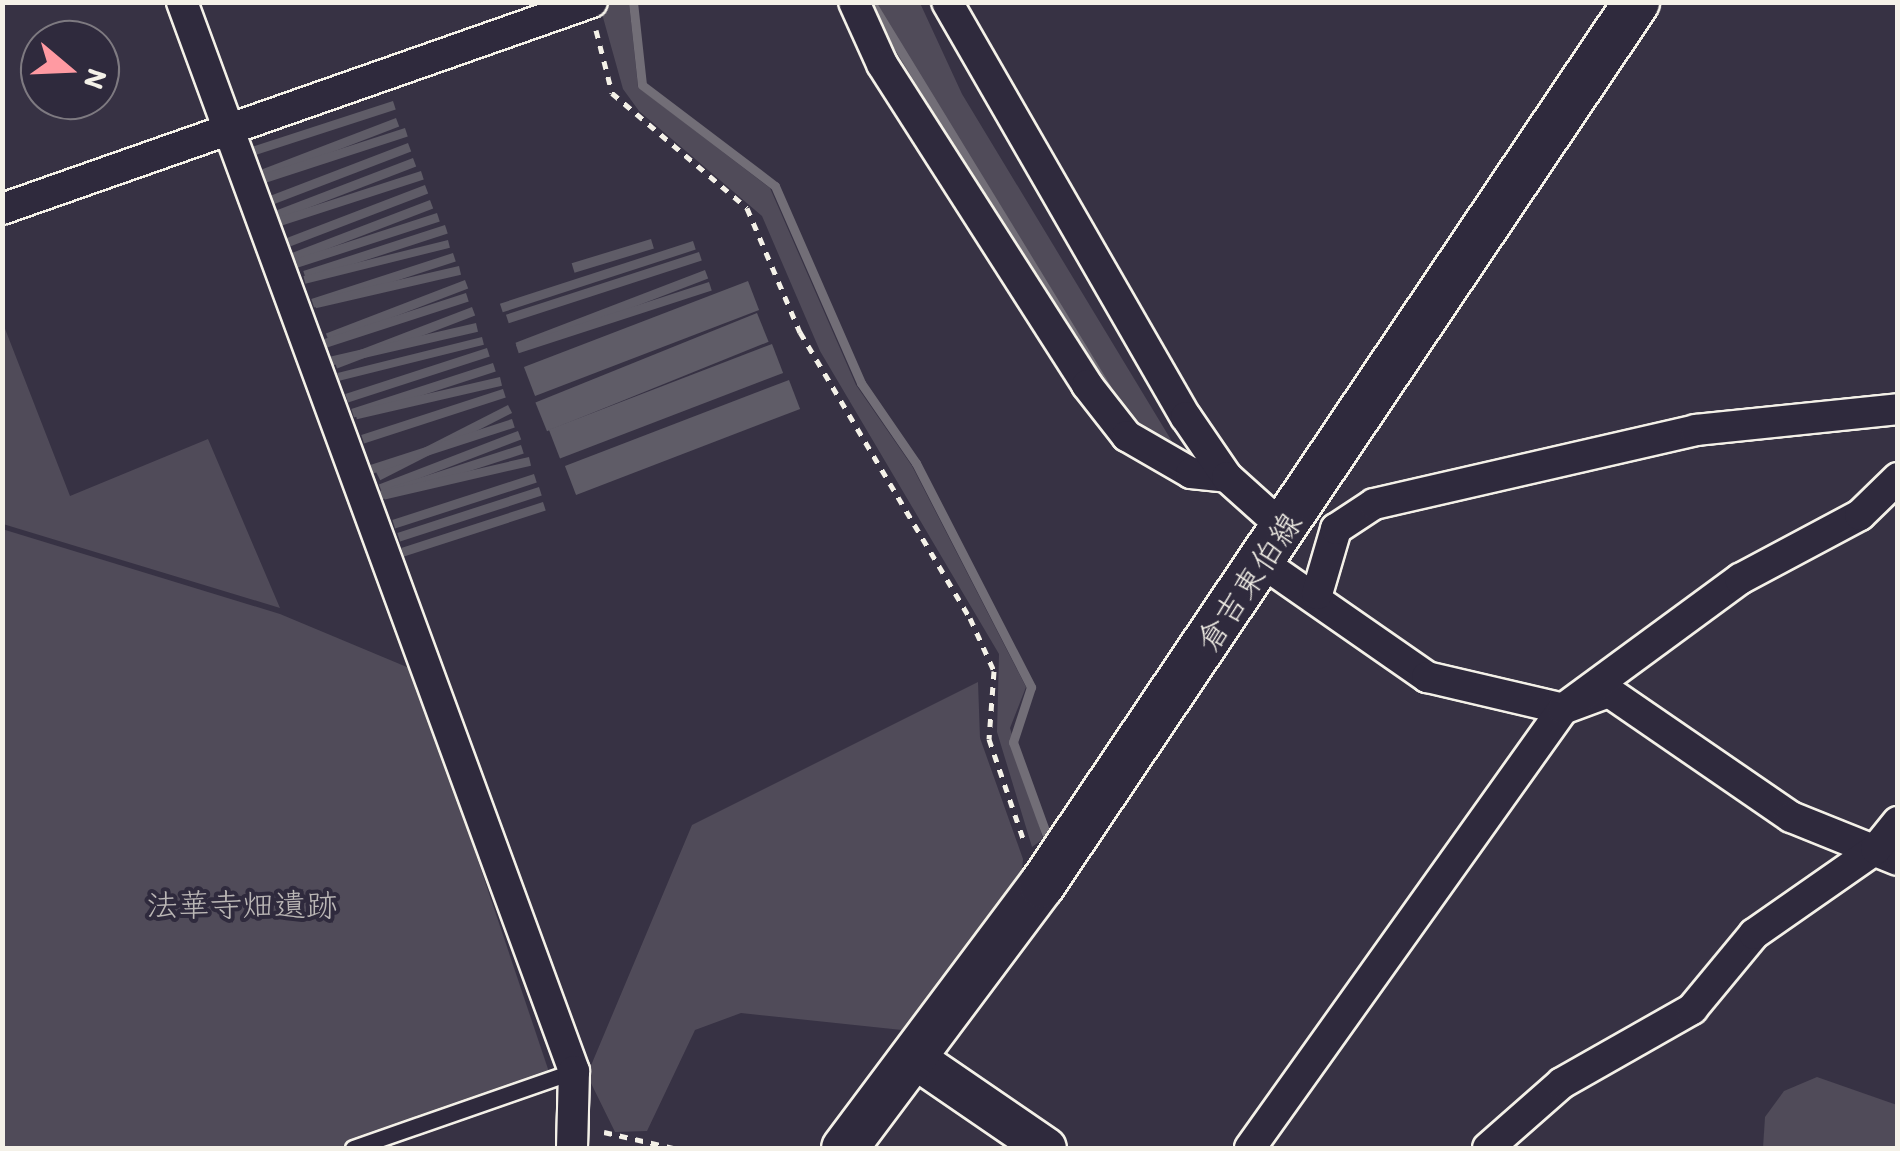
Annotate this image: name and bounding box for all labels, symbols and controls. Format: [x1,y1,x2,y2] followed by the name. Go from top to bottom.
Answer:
[20,20,120,120] north arrow
[77,65,116,94] text: N
[1188,505,1310,659] street label: 倉吉東伯線
[146,886,338,924] park label: 法華寺畑遺跡

